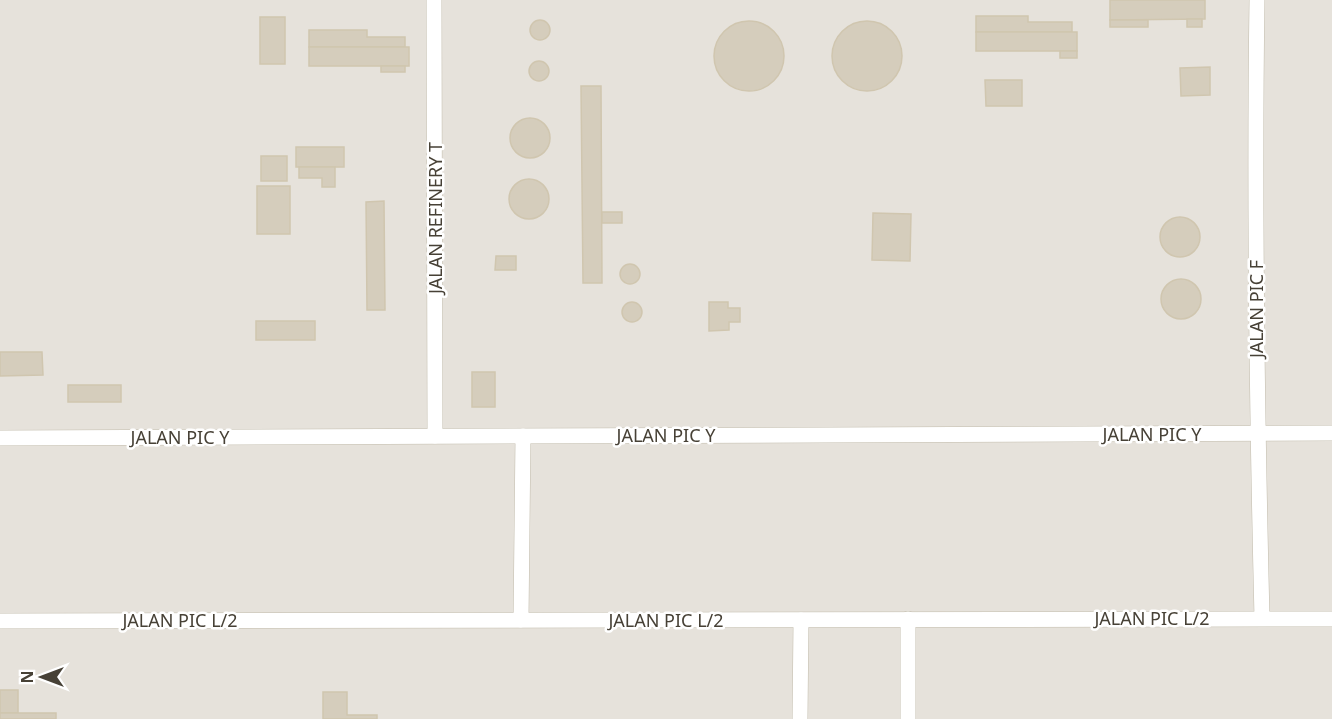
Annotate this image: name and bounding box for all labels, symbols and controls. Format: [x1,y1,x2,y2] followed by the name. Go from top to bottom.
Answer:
[423,142,447,296] street label: JALAN REFINERY T
[1244,260,1268,360] street label: JALAN PIC F
[1101,422,1202,446] street label: JALAN PIC Y
[615,423,716,447] street label: JALAN PIC Y
[129,425,230,449] street label: JALAN PIC Y
[1092,606,1210,630] street label: JALAN PIC L/2
[120,608,238,632] street label: JALAN PIC L/2
[606,608,724,632] street label: JALAN PIC L/2
[12,647,72,707] north arrow
[16,670,38,684] text: N

